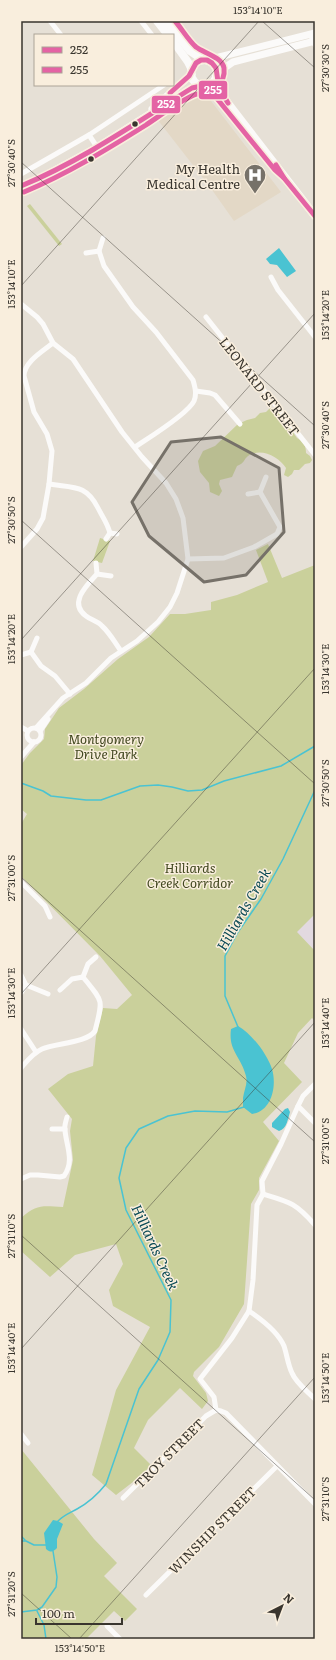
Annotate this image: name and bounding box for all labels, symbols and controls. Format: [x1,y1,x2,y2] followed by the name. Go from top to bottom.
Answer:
[233,2,283,17] text: 153°14'10"E
[34,34,174,86] legend
[70,40,88,58] text: 252
[317,44,332,92] text: 27°30'30"S
[70,60,88,78] text: 255
[198,80,228,100] line badge: 255
[204,81,222,97] text: 255
[151,95,181,114] line badge: 252
[157,95,175,111] text: 252
[130,119,140,129] unlabelled marker
[3,139,18,187] text: 27°30'40"S
[86,154,96,164] unlabelled marker
[146,159,240,193] place label: My Health Medical Centre
[242,162,268,195] hospital icon: My Health Medical Centre
[3,259,18,309] text: 153°14'10"E
[317,290,332,340] text: 153°14'20"E
[215,333,305,440] street label: LEONARD STREET
[317,401,332,449] text: 27°30'40"S
[3,496,18,544] text: 27°30'50"S
[3,614,18,664] text: 153°14'20"E
[317,644,332,694] text: 153°14'30"E
[68,729,144,763] park label: Montgomery Drive Park
[317,759,332,807] text: 27°30'50"S
[3,855,18,901] text: 27°31'00"S
[147,858,233,892] park label: Hilliards Creek Corridor
[211,864,275,954] water label: Hilliards Creek
[3,968,18,1018] text: 153°14'30"E
[317,998,332,1048] text: 153°14'40"E
[317,1118,332,1164] text: 27°31'00"S
[127,1201,185,1293] water label: Hilliards Creek
[3,1214,18,1258] text: 27°31'10"S
[3,1323,18,1373] text: 153°14'40"E
[317,1353,332,1403] text: 153°14'50"E
[130,1413,209,1492] street label: TROY STREET
[317,1477,332,1521] text: 27°31'10"S
[164,1482,260,1578] street label: WINSHIP STREET
[3,1571,18,1617] text: 27°31'20"S
[262,1586,302,1626] north arrow
[281,1589,298,1607] text: N
[36,1600,122,1626] scale bar
[42,1604,75,1622] text: 100 m
[55,1640,105,1655] text: 153°14'50"E

